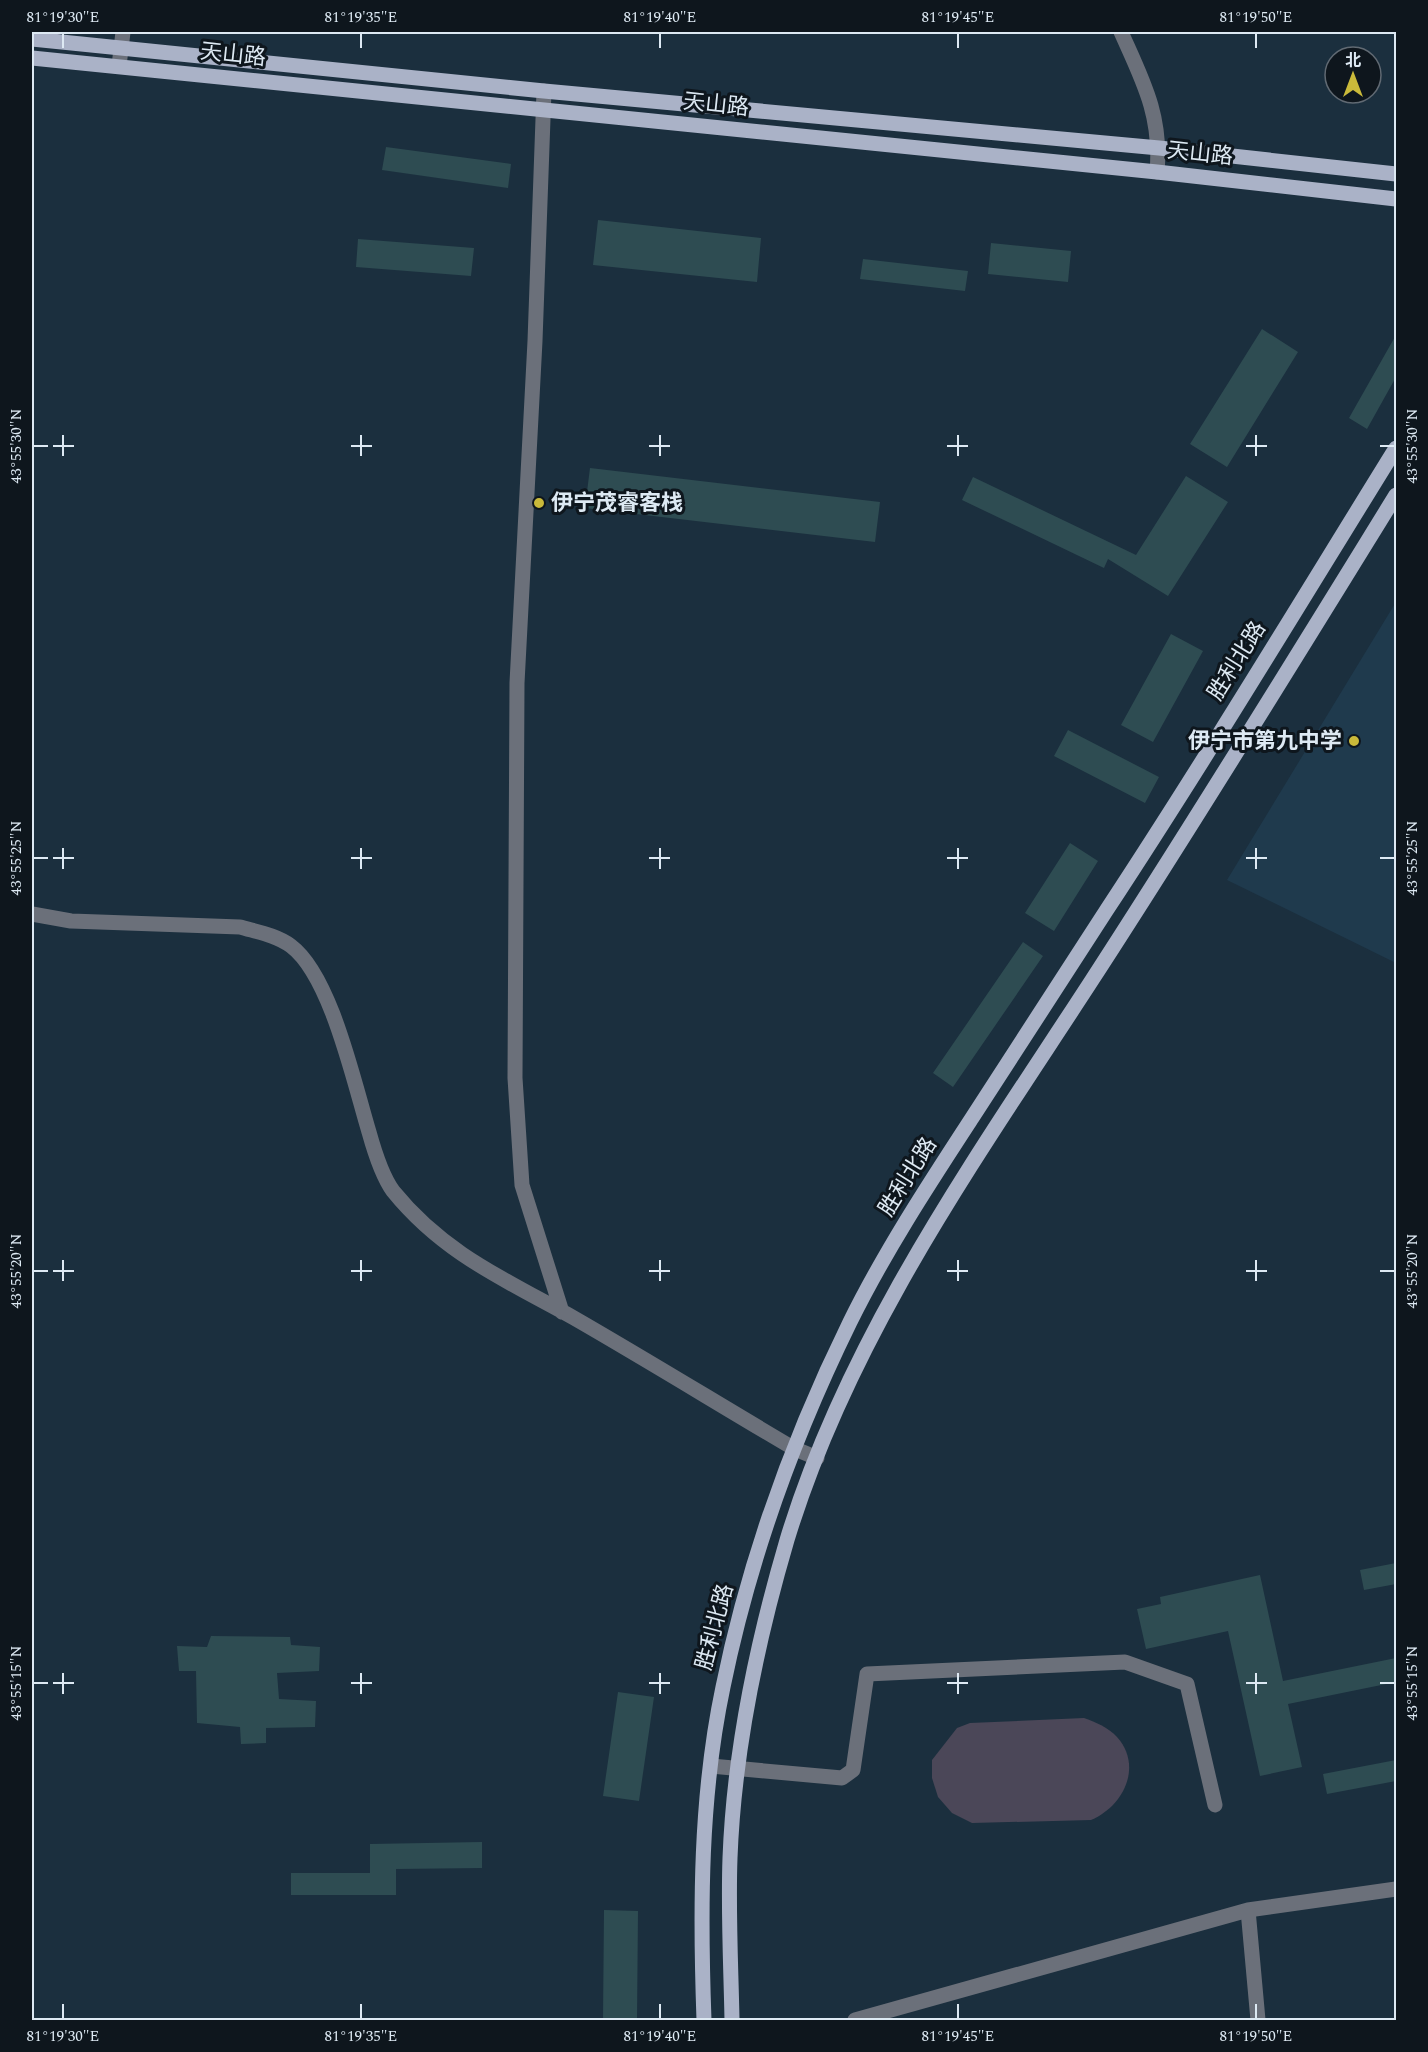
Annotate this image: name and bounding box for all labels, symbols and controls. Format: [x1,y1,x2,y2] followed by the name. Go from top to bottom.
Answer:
[27,6,99,29] text: 81°19'30"E
[325,6,397,29] text: 81°19'35"E
[624,6,696,29] text: 81°19'40"E
[922,6,994,29] text: 81°19'45"E
[1220,6,1292,29] text: 81°19'50"E
[198,35,268,75] street label: 天山路
[1323,45,1383,105] north arrow
[1345,49,1361,73] text: 北
[681,85,751,125] street label: 天山路
[1165,134,1235,174] street label: 天山路
[5,408,28,484] text: 43°55'30"N
[1401,408,1424,484] text: 43°55'30"N
[551,487,683,520] place label: 伊宁茂睿客栈
[532,496,546,510] marker: 伊宁茂睿客栈
[1200,615,1274,707] street label: 胜利北路
[1188,725,1342,758] place label: 伊宁市第九中学
[1347,734,1361,748] marker: 伊宁市第九中学
[5,820,28,896] text: 43°55'25"N
[1401,820,1424,896] text: 43°55'25"N
[871,1131,945,1223] street label: 胜利北路
[5,1233,28,1309] text: 43°55'20"N
[1401,1233,1424,1309] text: 43°55'20"N
[688,1580,742,1674] street label: 胜利北路
[5,1645,28,1721] text: 43°55'15"N
[1401,1645,1424,1721] text: 43°55'15"N
[27,2025,99,2048] text: 81°19'30"E
[325,2025,397,2048] text: 81°19'35"E
[624,2025,696,2048] text: 81°19'40"E
[922,2025,994,2048] text: 81°19'45"E
[1220,2025,1292,2048] text: 81°19'50"E

